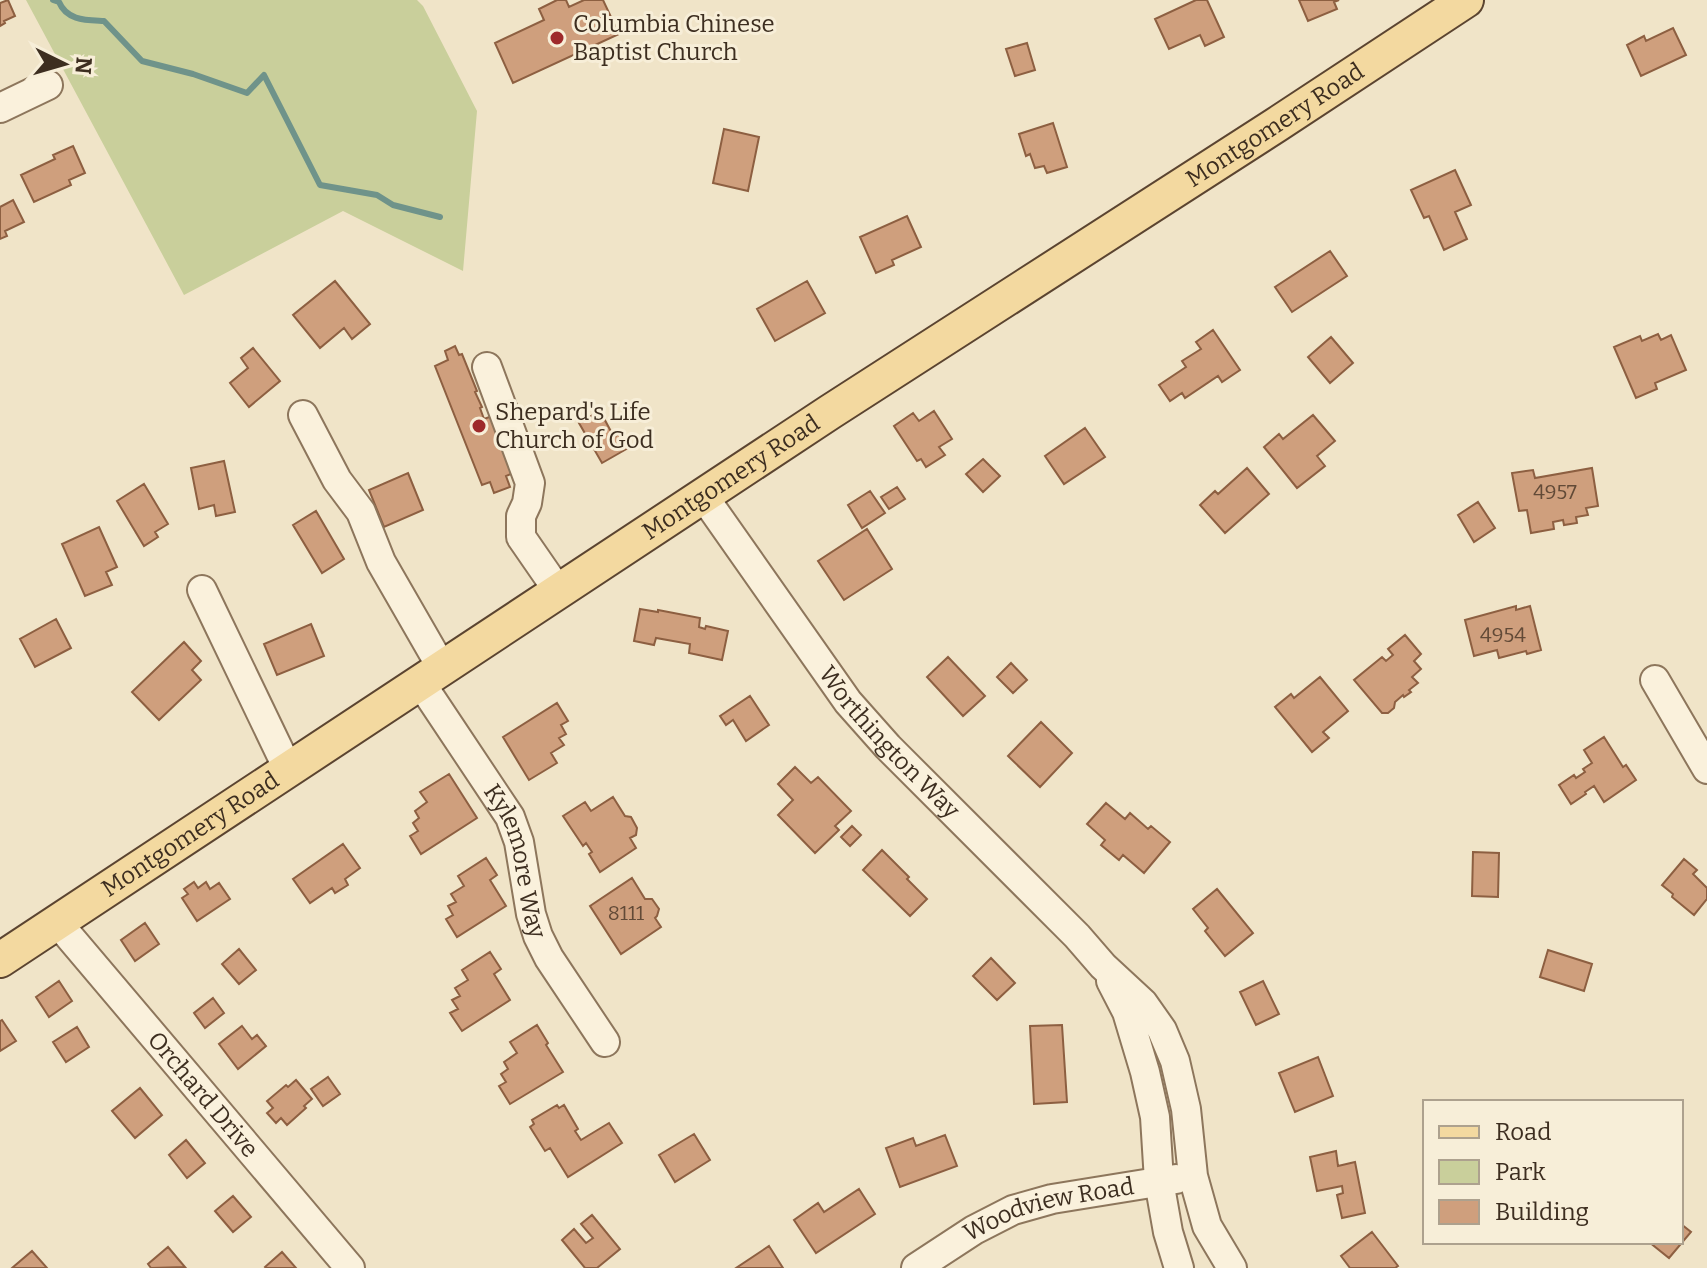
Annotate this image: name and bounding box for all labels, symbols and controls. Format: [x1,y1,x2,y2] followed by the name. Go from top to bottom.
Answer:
[573,10,775,66] place label: Columbia Chinese Baptist Church
[24,24,104,104] north arrow
[548,29,566,47] marker: Columbia Chinese Baptist Church
[69,56,98,75] text: N
[1181,57,1369,193] street label: Montgomery Road
[495,398,654,454] place label: Shepard's Life Church of God
[637,409,825,546] street label: Montgomery Road
[470,417,488,435] marker: Shepard's Life Church of God
[1533,480,1577,504] house number: 4957
[1480,623,1526,647] house number: 4954
[813,661,966,825] street label: Worthington Way
[96,766,284,903] street label: Montgomery Road
[478,779,552,942] street label: Kylemore Way
[608,901,644,925] house number: 8111
[142,1026,264,1163] street label: Orchard Drive
[1423,1100,1683,1244] legend
[1495,1118,1551,1146] text: Road
[1495,1158,1546,1186] text: Park
[959,1172,1136,1247] street label: Woodview Road
[1495,1198,1589,1226] text: Building

